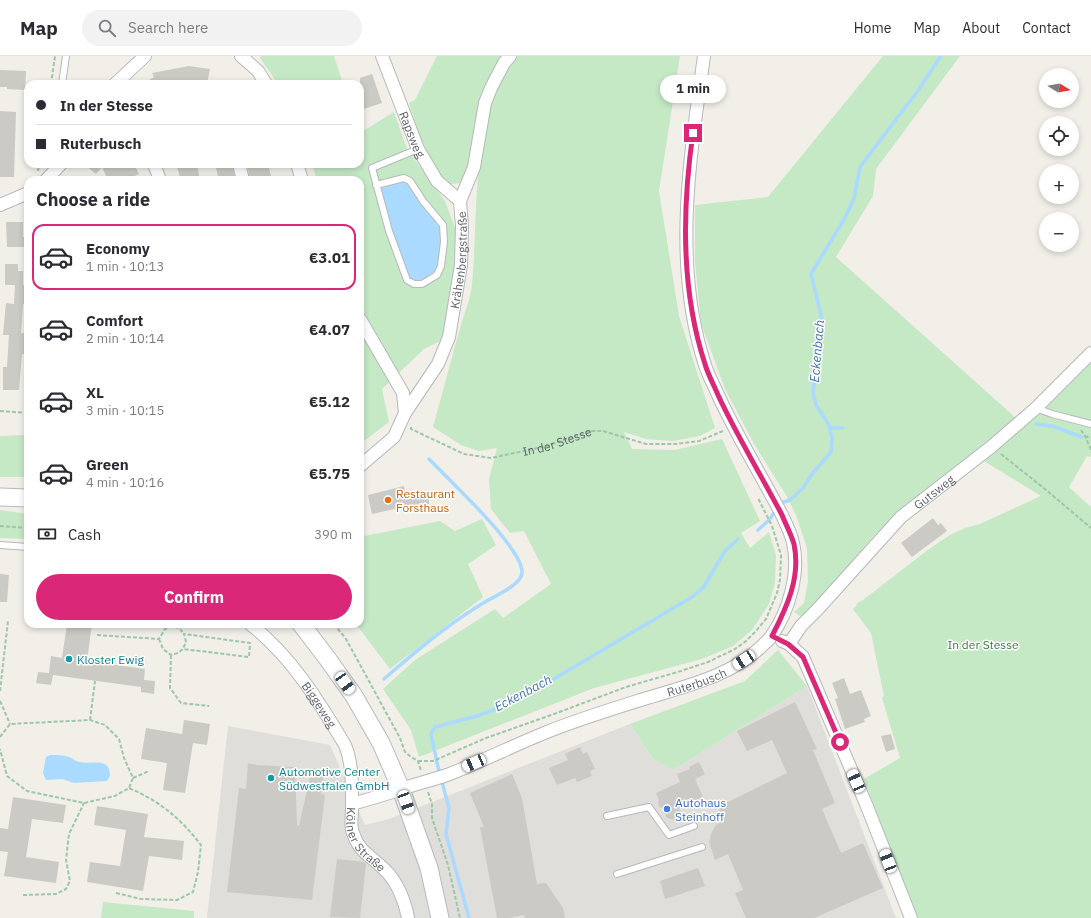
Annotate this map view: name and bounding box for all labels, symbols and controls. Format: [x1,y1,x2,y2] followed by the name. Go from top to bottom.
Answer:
[82,10,362,46] search box
[20,16,58,40] text: Map
[96,17,118,39] icon: search
[128,18,208,37] text: Search here
[854,19,891,37] text: Home
[913,19,940,37] text: Map
[962,19,1000,37] text: About
[1022,19,1071,37] text: Contact
[1039,68,1079,108] north arrow
[1039,68,1079,252] map controls
[660,75,726,103] callout: 1 min
[676,80,710,97] text: 1 min
[60,96,153,115] text: In der Stesse
[397,109,429,161] street label: Rapsweg
[1039,116,1079,156] button: locate
[684,124,702,142] route end
[60,134,142,153] text: Ruterbusch
[1039,164,1079,204] button: +
[36,188,150,211] text: Choose a ride
[446,211,470,310] street label: Krähenbergstraße
[1039,212,1079,252] button: −
[38,239,74,275] icon: car
[86,239,150,258] text: Economy
[309,248,350,267] text: €3.01
[86,258,164,275] text: 1 min · 10:13
[38,311,74,347] icon: car
[86,311,143,330] text: Comfort
[806,319,828,383] water label: Eckenbach
[309,320,350,339] text: €4.07
[86,330,164,347] text: 2 min · 10:14
[38,383,74,419] icon: car
[86,383,104,402] text: XL
[309,392,350,411] text: €5.12
[86,402,164,419] text: 3 min · 10:15
[521,423,594,459] street label: In der Stesse
[38,455,74,491] icon: car
[86,455,129,474] text: Green
[309,464,350,483] text: €5.75
[910,471,957,512] street label: Gutsweg
[86,474,164,491] text: 4 min · 10:16
[396,486,455,515] place label: Restaurant Forsthaus
[383,495,393,505] marker: Restaurant Forsthaus
[36,523,58,545] icon: cash
[68,525,101,544] text: Cash
[314,526,352,543] text: 390 m
[36,574,352,620] button: Confirm
[947,637,1019,652] park label: In der Stesse
[731,648,757,672] car
[77,652,145,667] place label: Kloster Ewig
[64,654,74,664] marker: Kloster Ewig
[665,664,729,699] street label: Ruterbusch
[333,670,357,696] car
[491,671,555,715] water label: Eckenbach
[299,679,340,731] street label: Biggeweg
[831,733,849,751] route start
[461,753,487,773] car
[279,764,389,793] place label: Automotive Center Südwestfalen GmbH
[846,768,866,794] car
[266,773,276,783] marker: Automotive Center Südwestfalen GmbH
[396,789,416,815] car
[675,795,726,824] place label: Autohaus Steinhoff
[662,804,672,814] marker: Autohaus Steinhoff
[344,807,389,875] street label: Kölner Straße
[878,848,898,874] car

